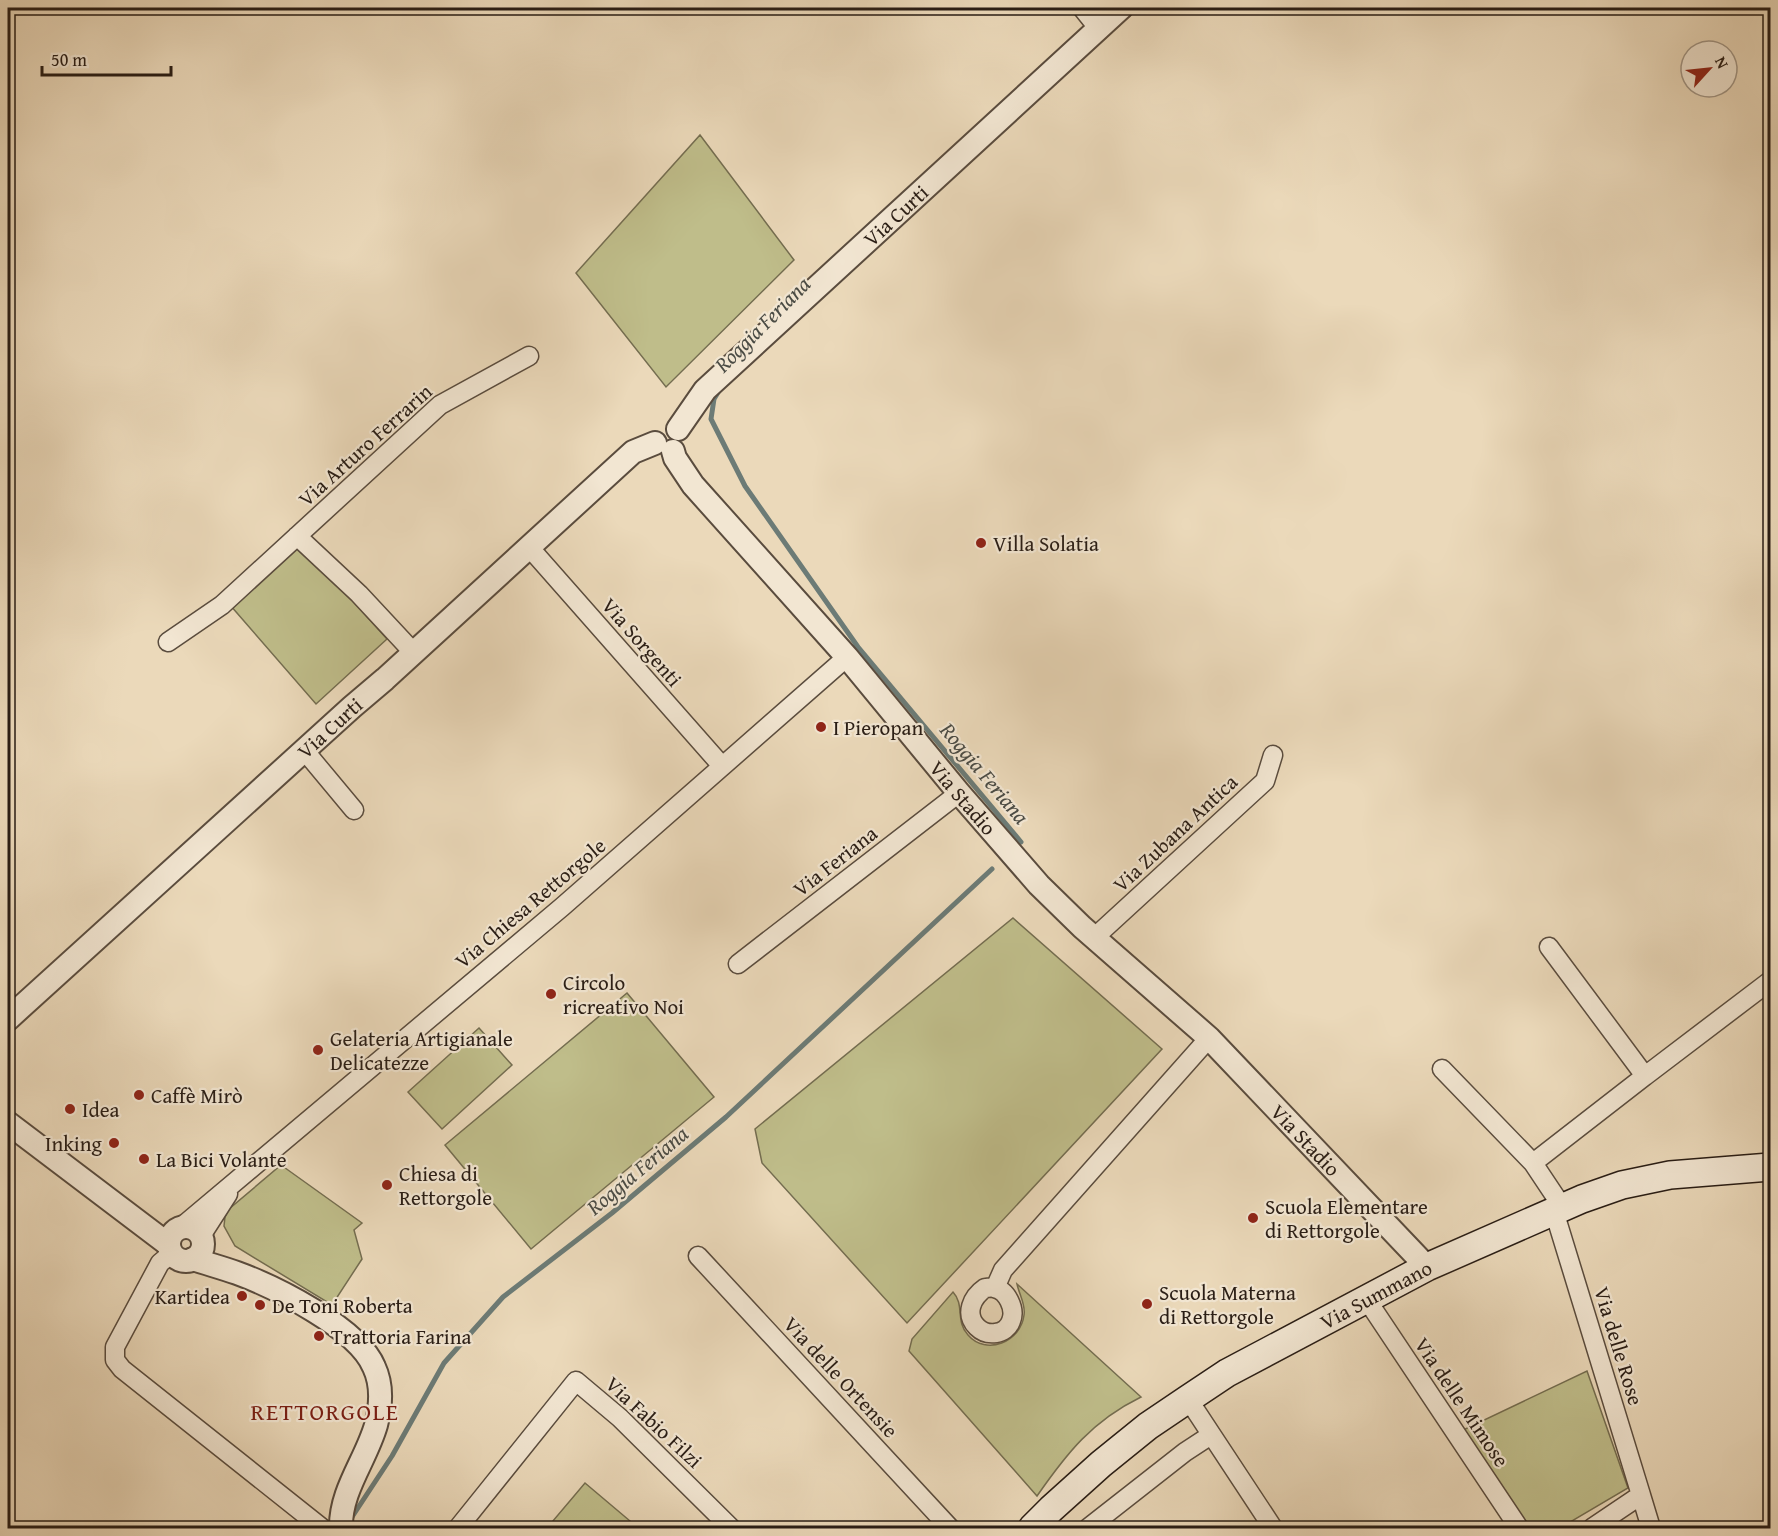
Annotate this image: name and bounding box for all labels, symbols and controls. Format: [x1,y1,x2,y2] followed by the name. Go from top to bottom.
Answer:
[42,39,171,77] scale bar
[1679,39,1739,99] north arrow
[51,46,87,73] text: 50 m
[1709,52,1736,73] text: N
[856,177,935,253] street label: Via Curti
[706,269,817,380] water label: Roggia Feriana
[291,376,439,514] street label: Via Arturo Ferrarin
[993,528,1099,559] place label: Villa Solatia
[974,536,988,550] marker: Villa Solatia
[594,591,690,693] street label: Via Sorgenti
[290,689,369,765] street label: Via Curti
[833,712,923,743] place label: I Pieropan
[932,714,1037,831] water label: Roggia Feriana
[814,720,828,734] marker: I Pieropan
[922,753,1004,842] street label: Via Stadio
[1106,767,1244,899] street label: Via Zubana Antica
[786,818,884,904] street label: Via Feriana
[448,830,613,976] street label: Via Chiesa Rettorgole
[563,967,684,1022] place label: Circolo ricreativo Noi
[544,987,558,1001] marker: Circolo ricreativo Noi
[330,1023,513,1078] place label: Gelateria Artigianale Delicatezze
[311,1043,325,1057] marker: Gelateria Artigianale Delicatezze
[151,1080,243,1111] place label: Caffè Mirò
[132,1088,146,1102] marker: Caffè Mirò
[82,1094,120,1125] place label: Idea
[1264,1097,1348,1183] street label: Via Stadio
[63,1102,77,1116] marker: Idea
[578,1118,695,1223] water label: Roggia Feriana
[45,1128,103,1159] place label: Inking
[107,1136,121,1150] marker: Inking
[156,1144,287,1175] place label: La Bici Volante
[137,1152,151,1166] marker: La Bici Volante
[399,1158,492,1213] place label: Chiesa di Rettorgole
[380,1178,394,1192] marker: Chiesa di Rettorgole
[1265,1191,1428,1246] place label: Scuola Elementare di Rettorgole
[1246,1211,1260,1225] marker: Scuola Elementare di Rettorgole
[1314,1252,1437,1337] street label: Via Summano
[1159,1277,1296,1332] place label: Scuola Materna di Rettorgole
[155,1281,230,1312] place label: Kartidea
[1586,1283,1652,1409] street label: Via delle Rose
[235,1289,249,1303] marker: Kartidea
[272,1290,413,1321] place label: De Toni Roberta
[1140,1297,1154,1311] marker: Scuola Materna di Rettorgole
[253,1298,267,1312] marker: De Toni Roberta
[776,1309,906,1445] street label: Via delle Ortensie
[331,1321,471,1352] place label: Trattoria Farina
[312,1329,326,1343] marker: Trattoria Farina
[1407,1331,1517,1473] street label: Via delle Mimose
[599,1369,710,1475] street label: Via Fabio Filzi
[251,1394,399,1429] district label: RETTORGOLE

